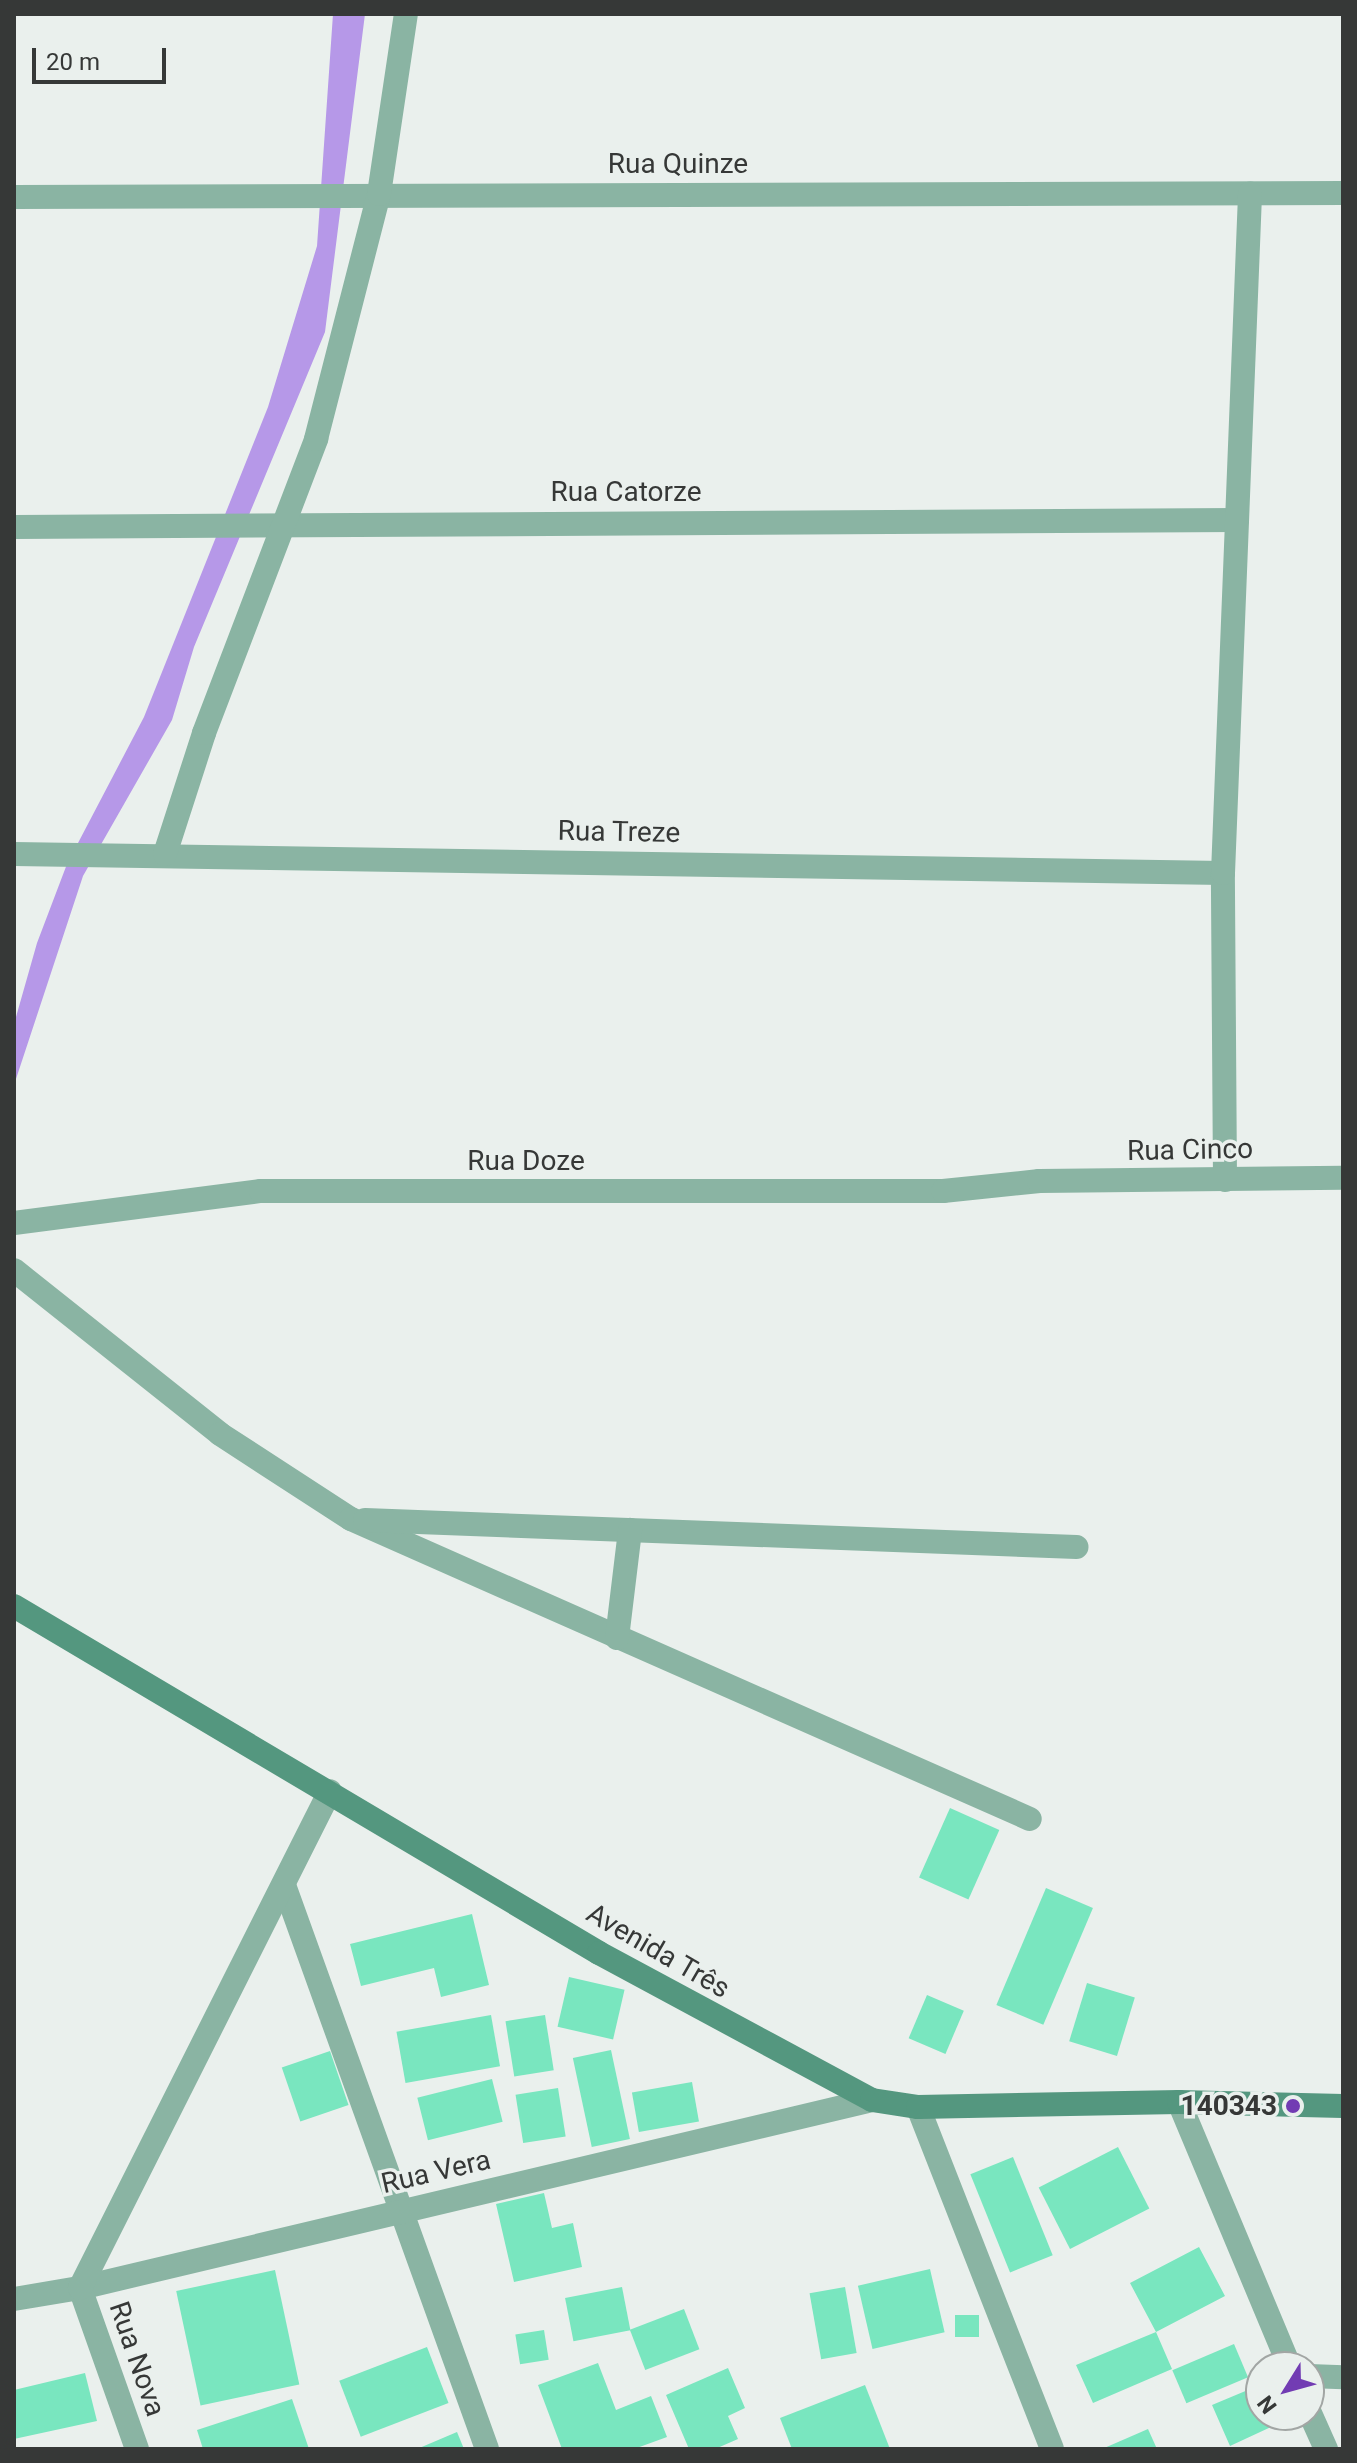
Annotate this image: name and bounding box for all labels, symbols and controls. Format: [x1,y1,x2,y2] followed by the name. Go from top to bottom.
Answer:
[36,32,170,82] scale bar
[46,48,100,76] text: 20 m
[608,147,748,181] street label: Rua Quinze
[550,475,702,509] street label: Rua Catorze
[557,814,681,850] street label: Rua Treze
[1127,1132,1253,1168] street label: Rua Cinco
[467,1144,585,1178] street label: Rua Doze
[580,1896,736,2006] street label: Avenida Três
[1181,2089,1277,2123] place label: 140343
[1284,2097,1302,2115] marker: 140343
[378,2143,494,2201] street label: Rua Vera
[102,2297,172,2421] street label: Rua Nova
[1245,2351,1325,2431] north arrow
[1252,2391,1282,2418] text: N

